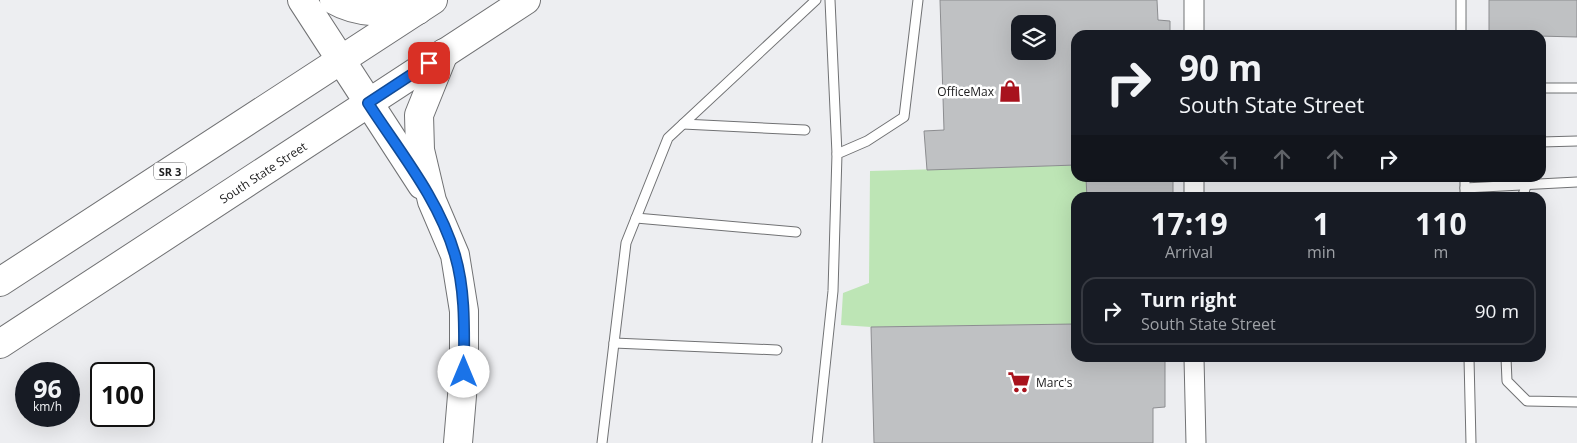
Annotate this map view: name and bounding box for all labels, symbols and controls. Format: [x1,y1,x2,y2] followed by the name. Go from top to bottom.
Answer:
[1011,15,1056,60] map controls
[1011,15,1056,60] button: layers
[408,42,450,84] pin
[1179,44,1262,91] text: 90 m
[415,49,443,77] icon: arrive
[1096,50,1161,115] icon: right
[997,78,1023,104] shop icon: OfficeMax
[937,83,995,100] place label: OfficeMax
[1179,89,1364,119] text: South State Street
[216,137,310,207] street label: South State Street
[1215,145,1243,173] icon: left
[1268,145,1296,173] icon: ahead
[1321,145,1349,173] icon: ahead
[1374,145,1402,173] icon: right
[154,162,186,180] road number: SR 3
[1150,203,1228,244] text: 17:19
[1313,203,1330,244] text: 1
[1415,203,1467,244] text: 110
[1165,241,1213,263] text: Arrival
[1307,241,1336,263] text: min
[1433,241,1448,263] text: m
[1141,287,1236,313] text: Turn right
[1098,297,1126,325] icon: right
[1475,298,1519,324] text: 90 m
[1141,313,1276,335] text: South State Street
[437,345,489,397] position arrow
[90,362,155,427] speed limit sign: 100
[1006,369,1032,395] supermarket icon: Marc's
[33,371,62,405] text: 96
[1036,374,1073,391] place label: Marc's
[33,398,62,415] text: km/h

